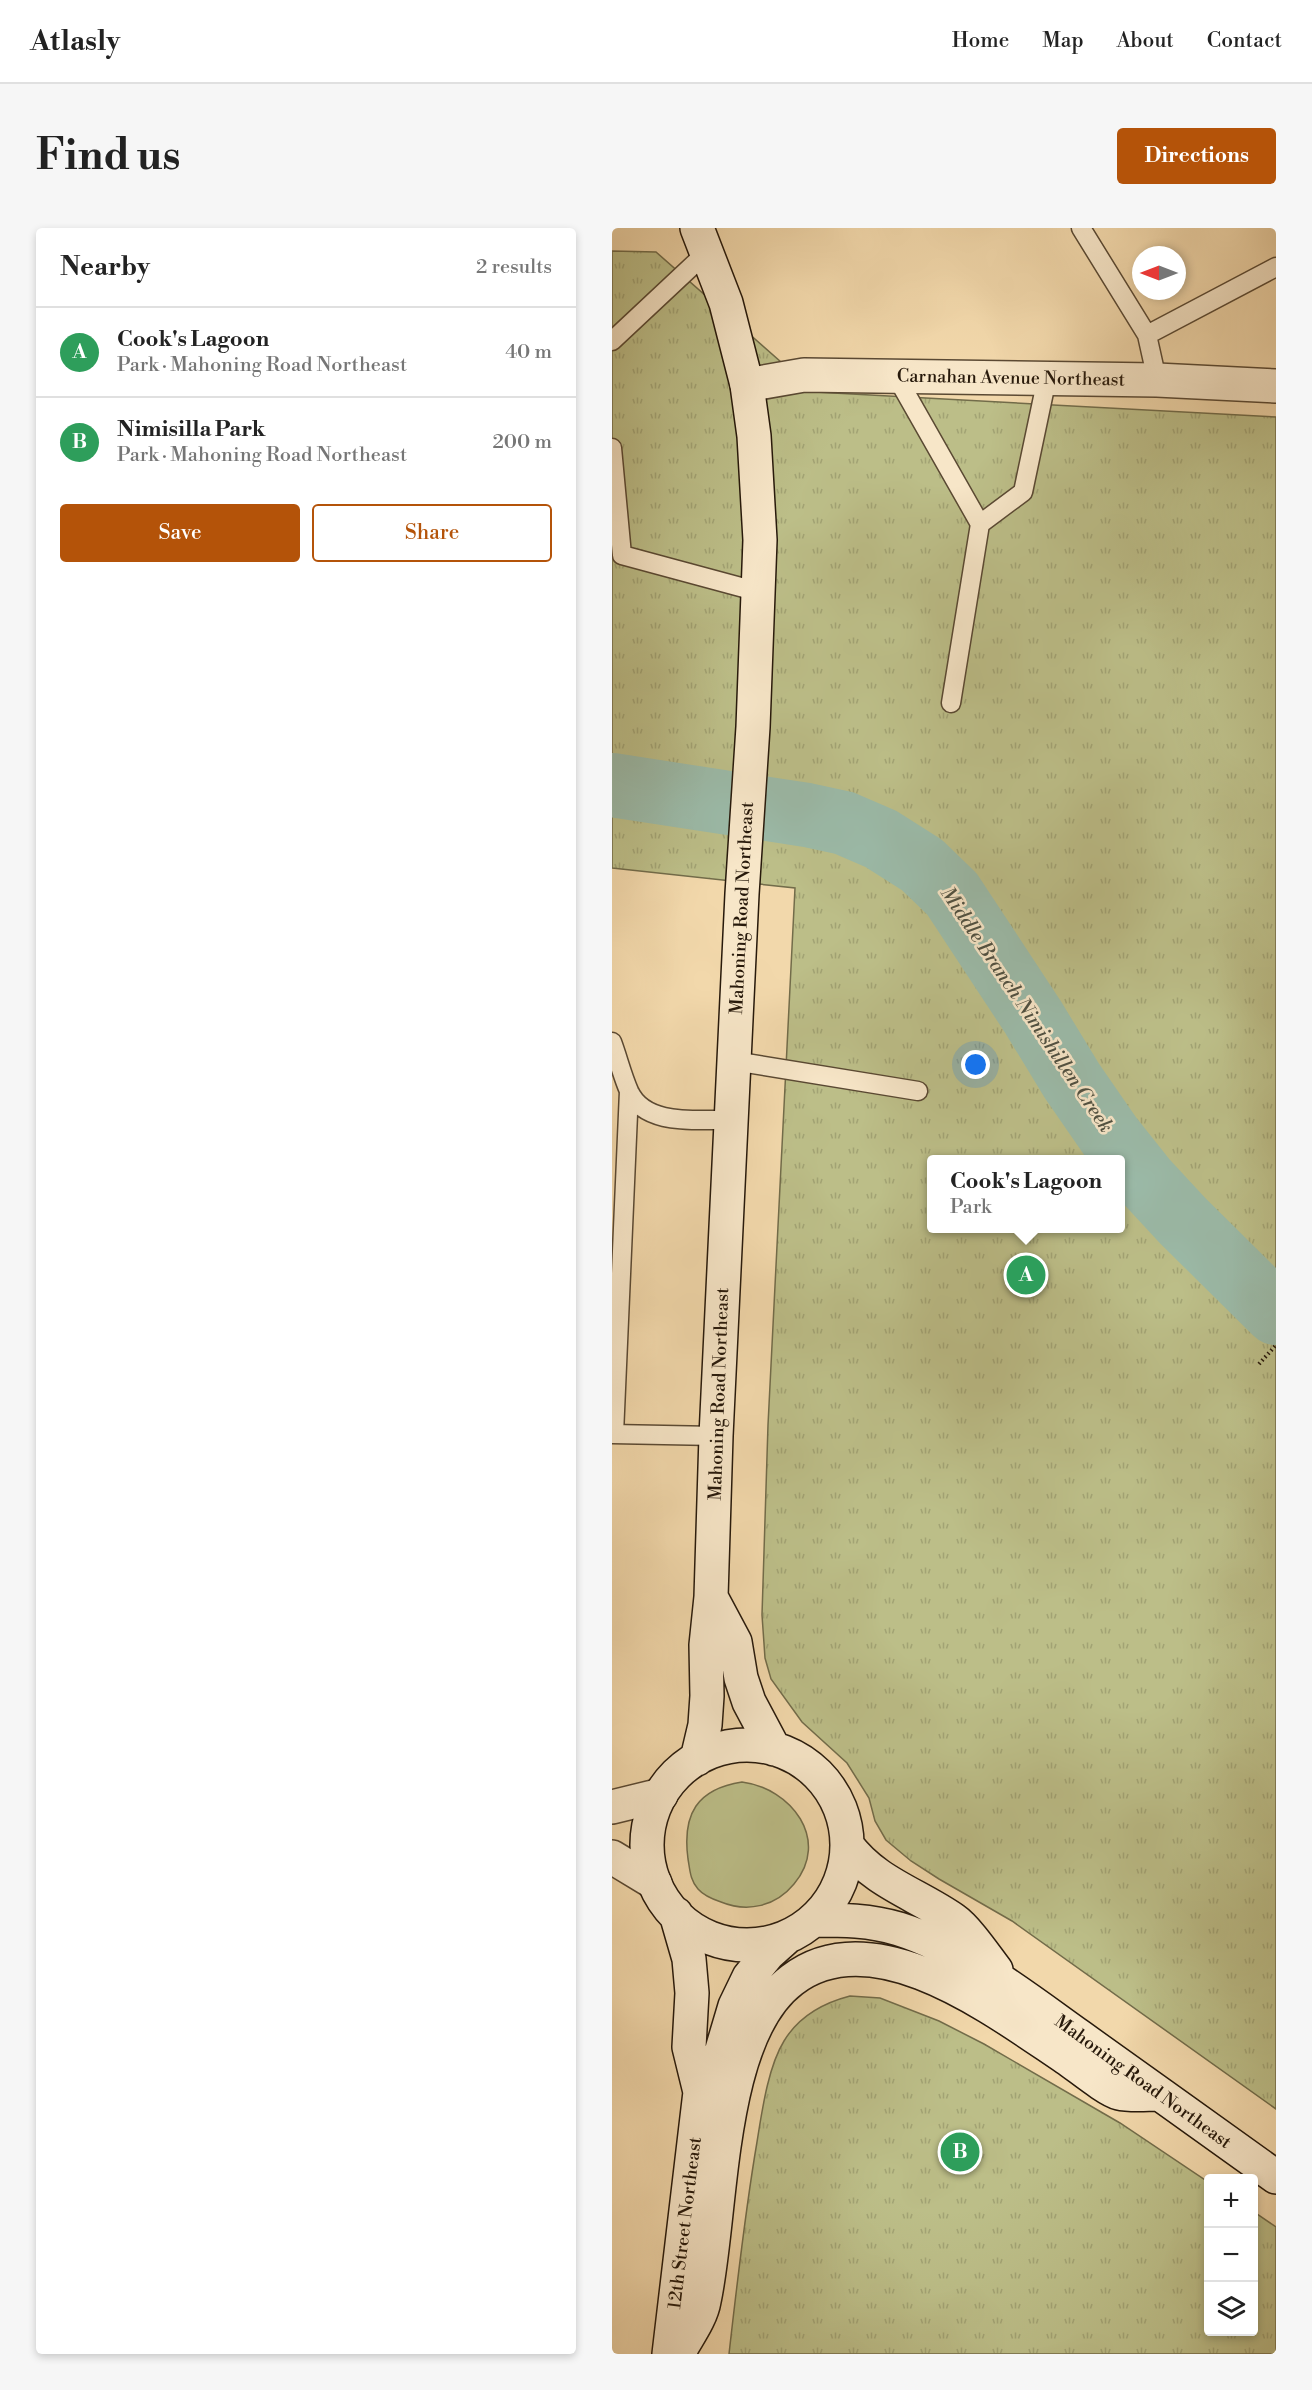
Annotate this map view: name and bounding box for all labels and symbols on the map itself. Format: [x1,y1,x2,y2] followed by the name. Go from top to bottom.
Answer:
[1132,246,1186,300] north arrow
[897,365,1126,392] street label: Carnahan Avenue Northeast
[725,800,759,1015] street label: Mahoning Road Northeast
[934,882,1118,1138] water label: Middle Branch Nimishillen Creek
[961,1050,990,1079] your location
[1006,1252,1046,1298] pin: A
[704,1286,734,1501] street label: Mahoning Road Northeast
[1050,2010,1237,2154] street label: Mahoning Road Northeast
[940,2130,980,2174] pin: B
[663,2135,707,2310] street label: 12th Street Northeast

